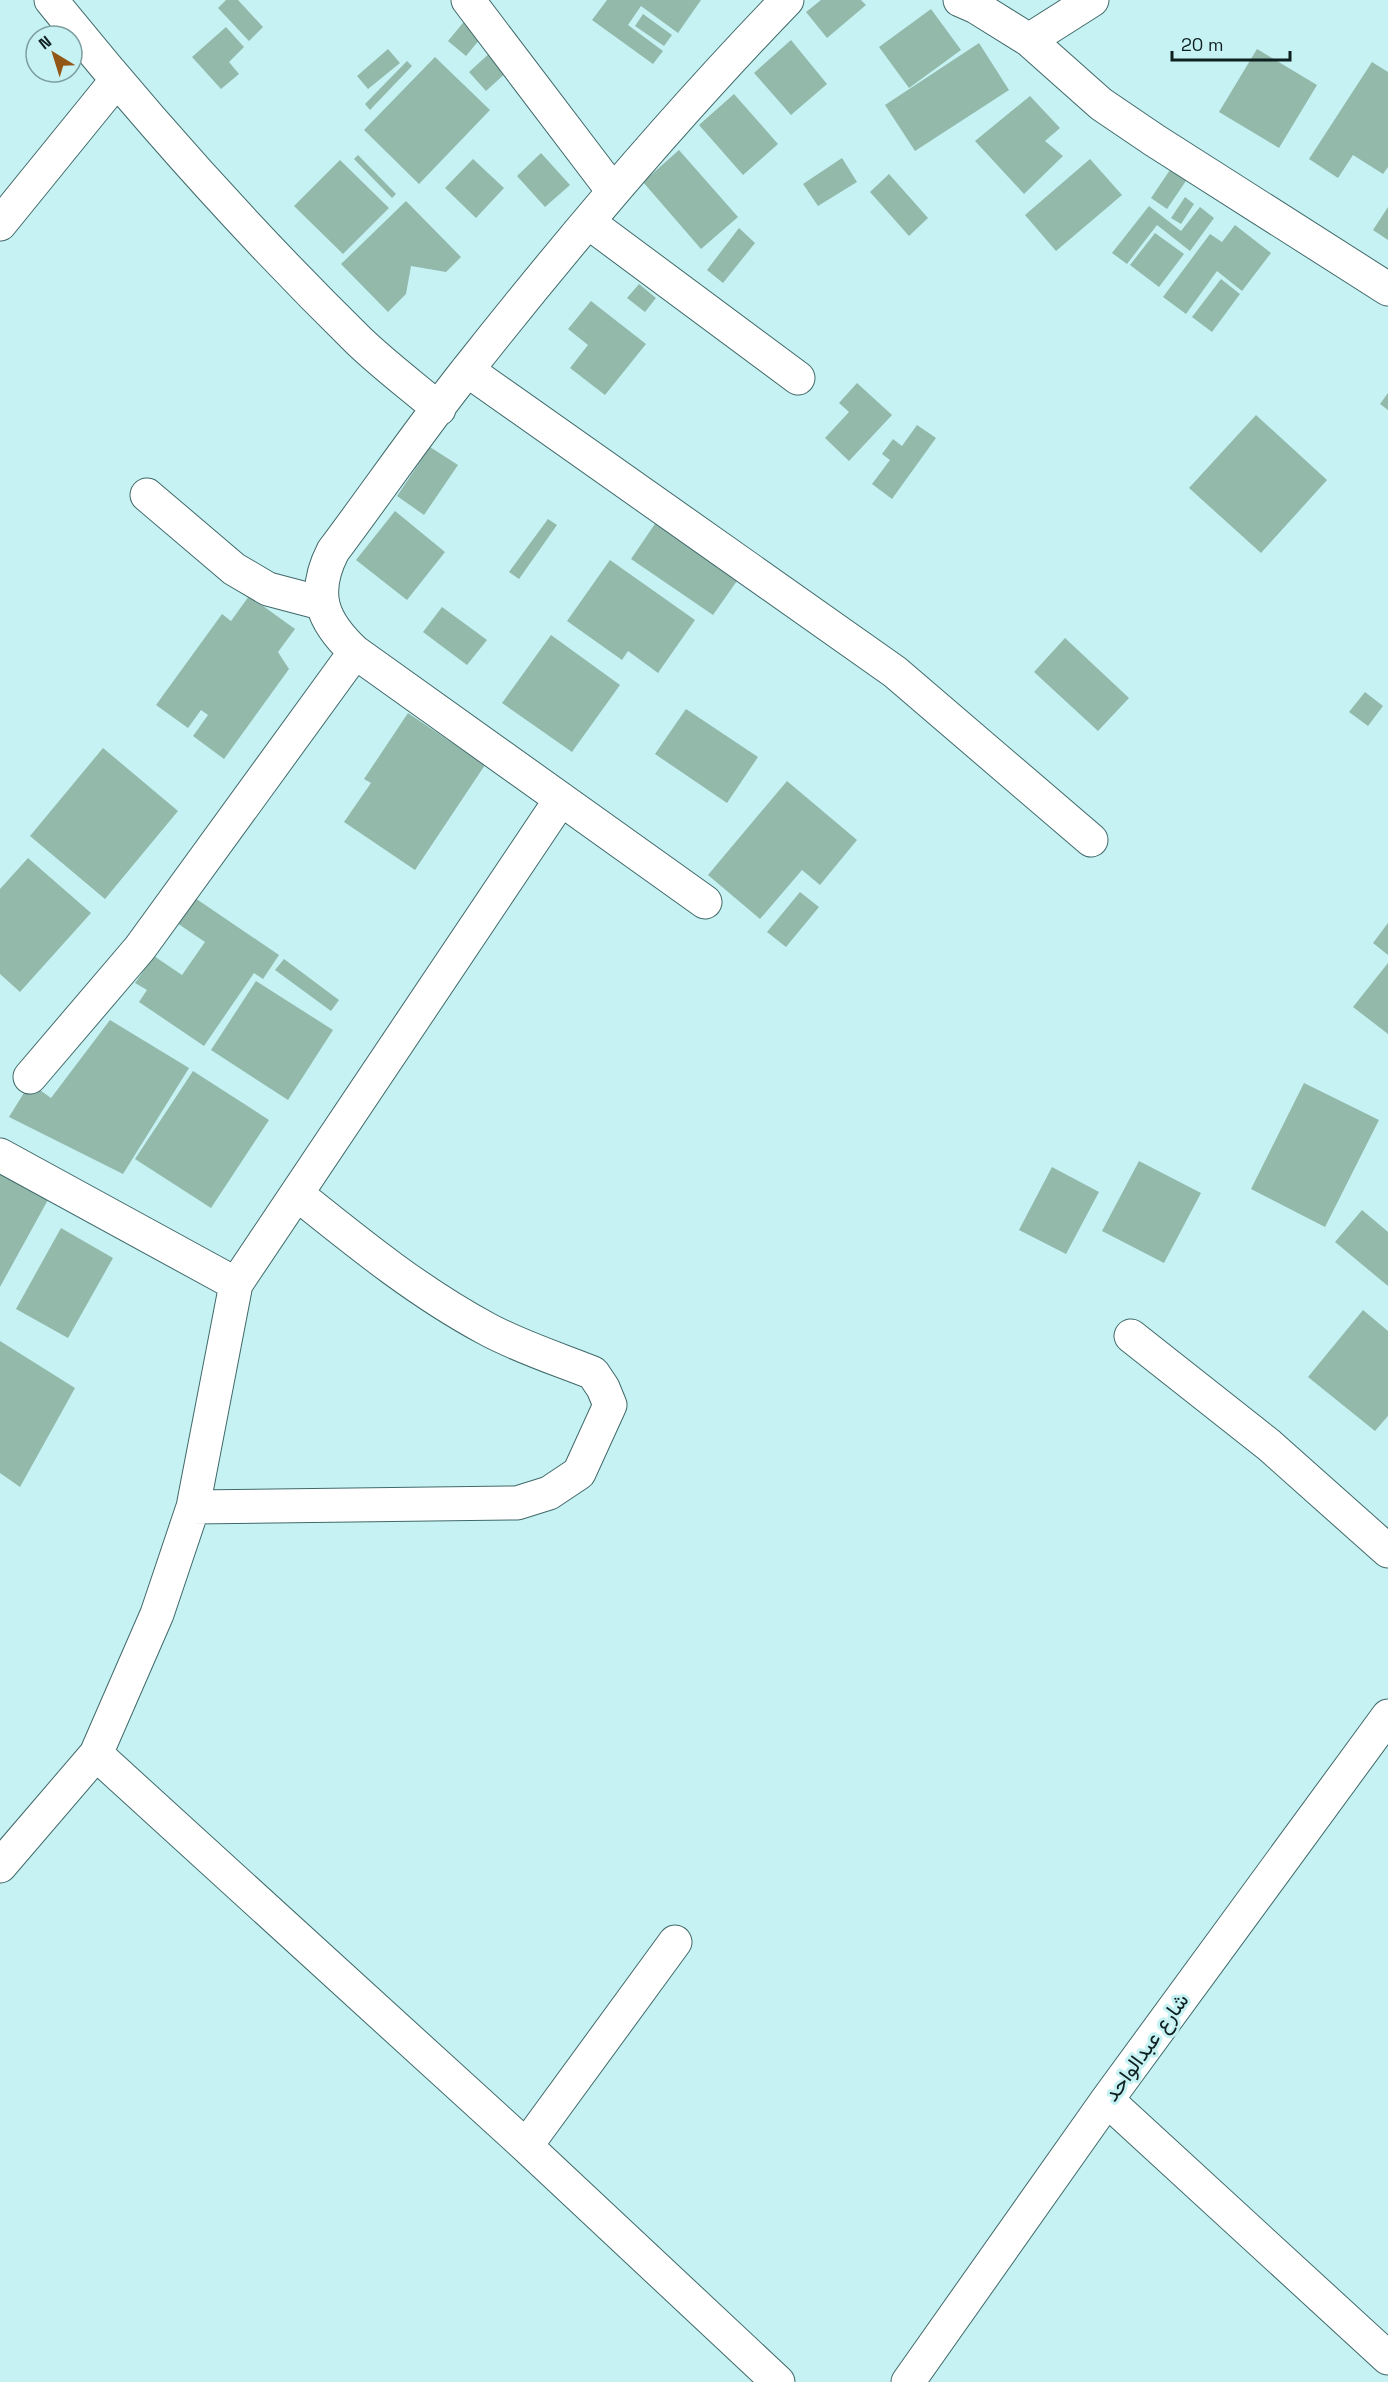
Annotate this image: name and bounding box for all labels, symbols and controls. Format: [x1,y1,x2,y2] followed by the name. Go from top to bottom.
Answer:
[24,24,84,84] north arrow
[1172,24,1290,62] scale bar
[34,31,56,54] text: N
[1181,33,1224,56] text: 20 m
[1098,1988,1195,2107] street label: شارع عبدالواحد

